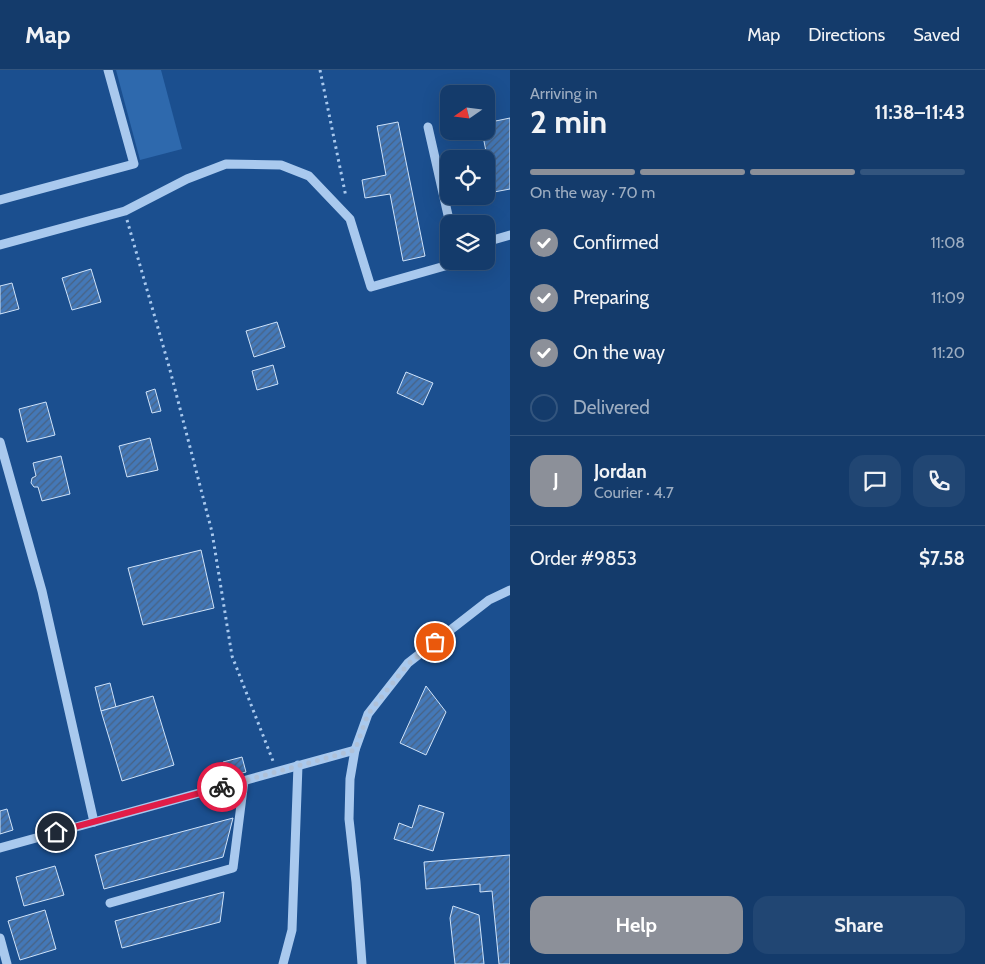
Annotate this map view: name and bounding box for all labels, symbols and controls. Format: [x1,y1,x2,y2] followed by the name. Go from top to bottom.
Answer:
[25,20,71,49] text: Map
[747,24,780,46] text: Map
[808,24,885,46] text: Directions
[913,24,960,46] text: Saved
[530,84,597,103] text: Arriving in
[440,85,495,140] north arrow
[440,85,495,270] map controls
[875,101,965,124] text: 11:38–11:43
[530,102,607,141] text: 2 min
[440,150,495,205] button: locate
[530,183,655,202] text: On the way · 70 m
[440,215,495,270] button: layers
[530,229,558,257] icon: check
[573,231,659,254] text: Confirmed
[930,233,965,252] text: 11:08
[530,284,558,312] icon: check
[573,286,649,309] text: Preparing
[931,288,965,307] text: 11:09
[530,339,558,367] icon: check
[573,341,665,364] text: On the way
[932,343,965,362] text: 11:20
[573,396,650,419] text: Delivered
[849,455,901,507] button: chat
[913,455,965,507] button: phone
[594,460,647,483] text: Jordan
[553,469,559,492] text: J
[594,483,674,502] text: Courier · 4.7
[530,547,637,570] text: Order #9853
[919,547,965,570] text: $7.58
[414,621,456,663] pin
[421,628,449,656] icon: bag
[197,762,247,812] courier
[208,773,236,801] icon: bike
[35,811,77,853] pin
[42,818,70,846] icon: home
[530,896,743,954] button: Help
[753,896,965,954] button: Share

